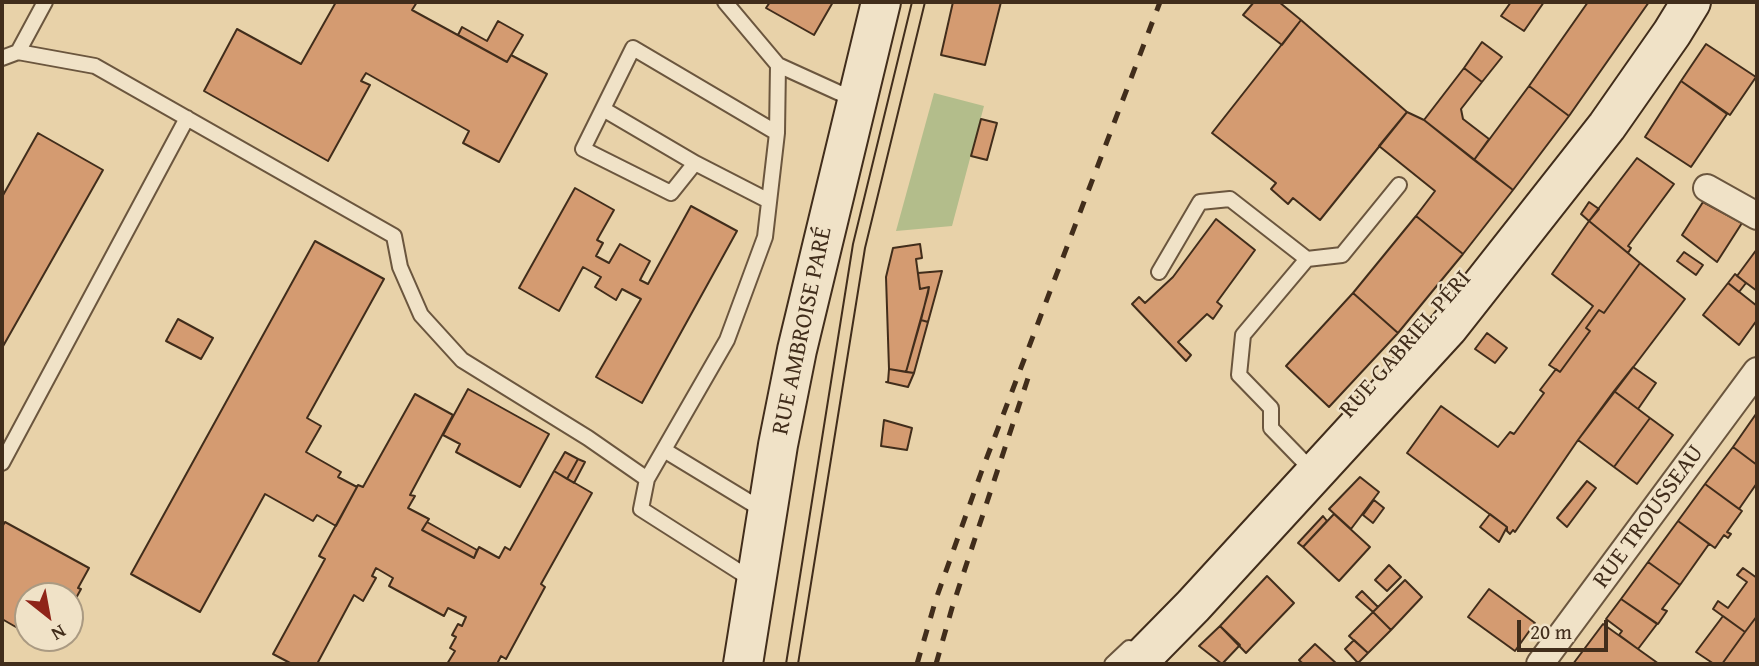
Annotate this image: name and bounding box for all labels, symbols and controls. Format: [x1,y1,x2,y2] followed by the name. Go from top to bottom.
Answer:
[767,224,839,438] street label: RUE AMBROISE PARÉ
[1334,265,1478,425] street label: RUE GABRIEL PÉRI
[1587,440,1711,594] street label: RUE TROUSSEAU
[14,582,84,652] north arrow
[1521,606,1612,650] scale bar
[1530,616,1572,647] text: 20 m
[46,618,71,649] text: N

